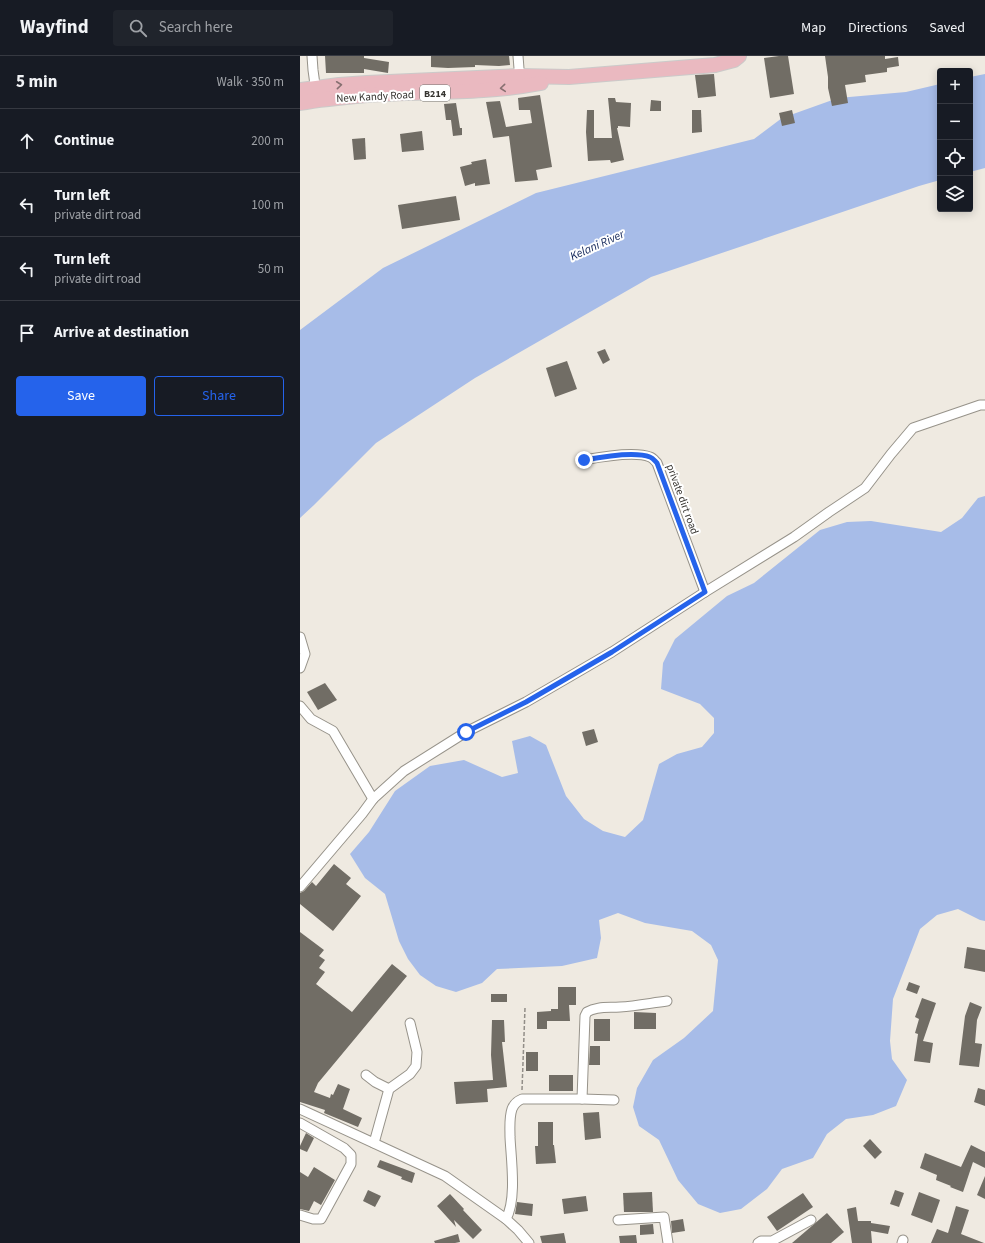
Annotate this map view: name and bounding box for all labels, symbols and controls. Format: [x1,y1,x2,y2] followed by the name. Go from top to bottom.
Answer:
[113,10,393,46] search box
[20,14,89,41] text: Wayfind
[127,17,149,39] icon: search
[159,17,233,38] text: Search here
[801,18,826,38] text: Map
[848,18,907,38] text: Directions
[929,18,965,38] text: Saved
[937,68,973,212] map controls
[937,68,973,104] button: +
[16,70,57,94] text: 5 min
[216,73,284,91] text: Walk · 350 m
[336,81,342,90] one-way arrow
[500,84,506,93] one-way arrow
[420,85,450,101] road number: B214
[336,87,414,106] street label: New Kandy Road
[937,104,973,140] button: −
[16,130,38,152] icon: ahead
[54,130,114,151] text: Continue
[251,132,284,150] text: 200 m
[937,140,973,176] button: locate
[937,176,973,212] button: layers
[54,185,110,206] text: Turn left
[16,194,38,216] icon: left
[251,196,284,214] text: 100 m
[54,206,141,224] text: private dirt road
[567,226,628,265] water label: Kelani River
[54,249,110,270] text: Turn left
[16,258,38,280] icon: left
[258,260,284,278] text: 50 m
[54,270,141,288] text: private dirt road
[16,322,38,344] icon: arrive
[54,322,189,343] text: Arrive at destination
[16,376,146,416] button: Save
[154,376,284,416] button: Share
[575,451,593,469] route end
[663,462,702,536] street label: private dirt road
[457,723,475,741] route start

